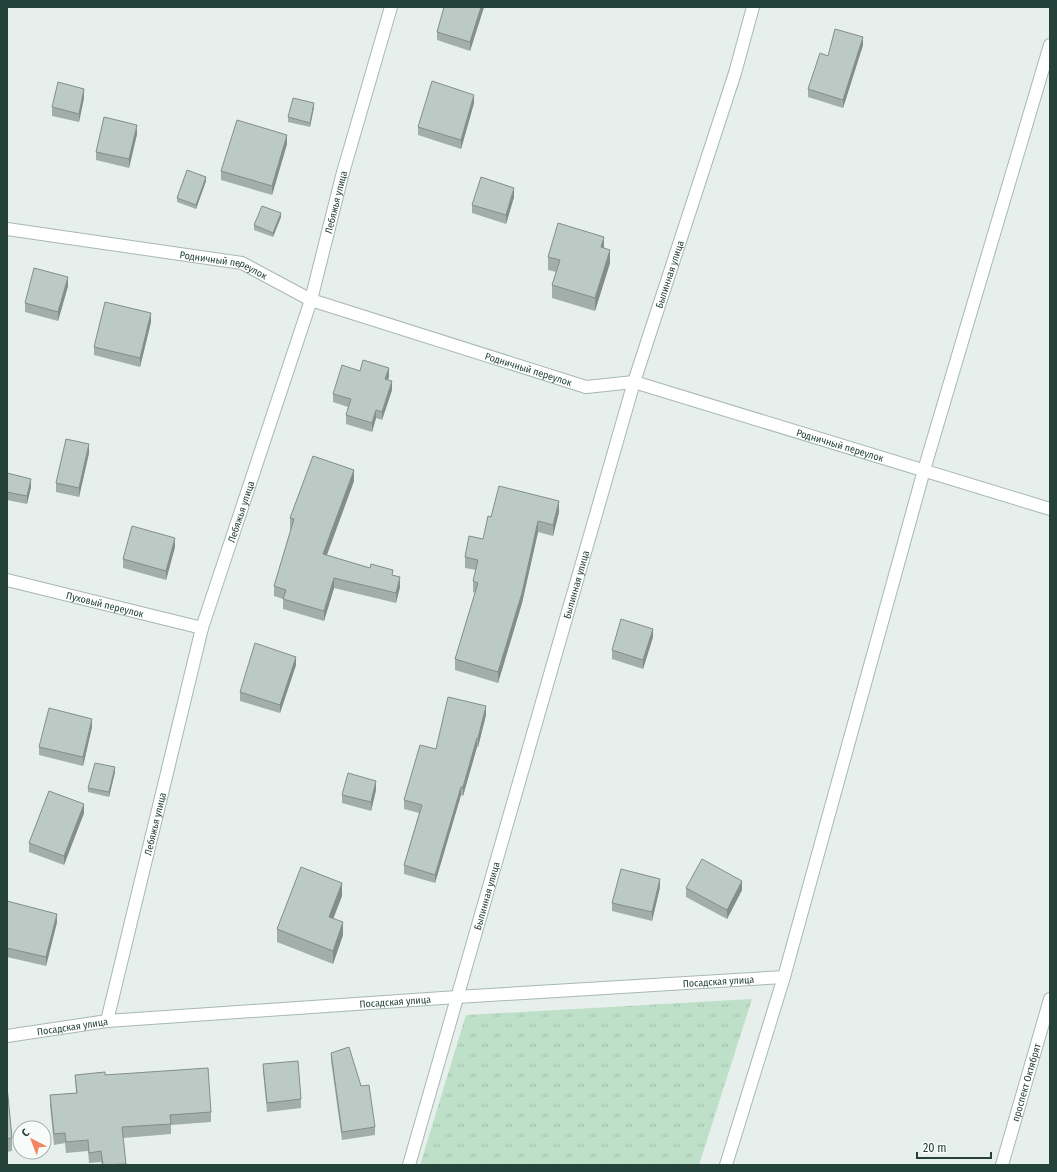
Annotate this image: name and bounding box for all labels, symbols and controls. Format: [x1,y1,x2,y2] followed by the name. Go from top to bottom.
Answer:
[323,169,350,235] street label: Лебяжья улица
[654,239,687,310] street label: Былинная улица
[179,249,269,282] street label: Родничный переулок
[483,350,574,389] street label: Родничный переулок
[795,427,885,465] street label: Родничный переулок
[226,479,258,544] street label: Лебяжья улица
[561,549,592,620] street label: Былинная улица
[65,590,145,621] street label: Пуховый переулок
[142,791,169,857] street label: Лебяжья улица
[472,861,503,932] street label: Былинная улица
[683,974,755,990] street label: Посадская улица
[359,994,431,1011] street label: Посадская улица
[36,1016,109,1038] street label: Посадская улица
[1010,1041,1044,1123] street label: проспект Октябрят
[12,1120,52,1160] north arrow
[19,1126,32,1140] text: С
[917,1134,991,1160] scale bar
[923,1141,947,1155] text: 20 m

